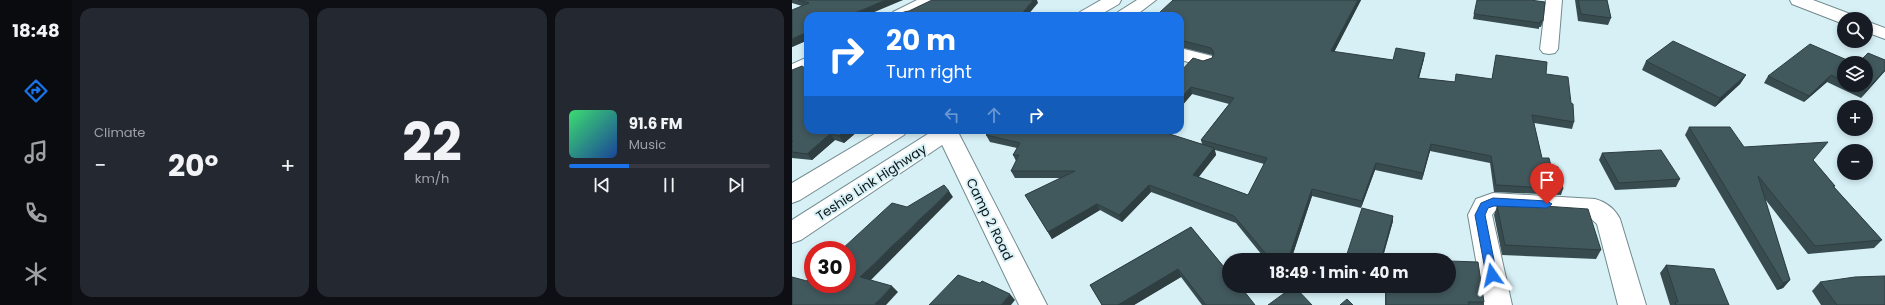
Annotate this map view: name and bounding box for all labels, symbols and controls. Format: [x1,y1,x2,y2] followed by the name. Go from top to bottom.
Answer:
[1837,12,1873,180] map controls
[1837,12,1873,48] button: search
[12,18,60,43] text: 18:48
[886,21,956,60] text: 20 m
[820,28,872,80] icon: right
[1837,56,1873,92] button: layers
[886,59,972,84] text: Turn right
[22,77,50,105] icon: directions
[1837,100,1873,136] button: +
[941,104,963,126] icon: left
[983,104,1005,126] icon: ahead
[1025,104,1047,126] icon: right
[402,106,462,179] text: 22
[629,113,682,134] text: 91.6 FM
[94,123,145,142] text: Climate
[629,135,666,154] text: Music
[22,138,50,166] icon: music
[812,139,931,225] street label: Teshie Link Highway
[168,144,219,187] text: 20°
[1837,144,1873,180] button: −
[94,150,106,181] text: −
[280,150,295,181] text: +
[1530,163,1564,204] pin
[415,169,449,188] text: km/h
[1536,169,1558,191] icon: arrive
[591,174,613,196] icon: previous
[658,174,680,196] icon: pause
[725,174,747,196] icon: next
[961,175,1018,263] street label: Camp 2 Road
[22,199,50,227] icon: phone
[804,241,856,293] speed limit sign: 30
[1471,254,1513,296] position arrow
[22,260,50,288] icon: climate
[1270,262,1408,283] text: 18:49 · 1 min · 40 m

